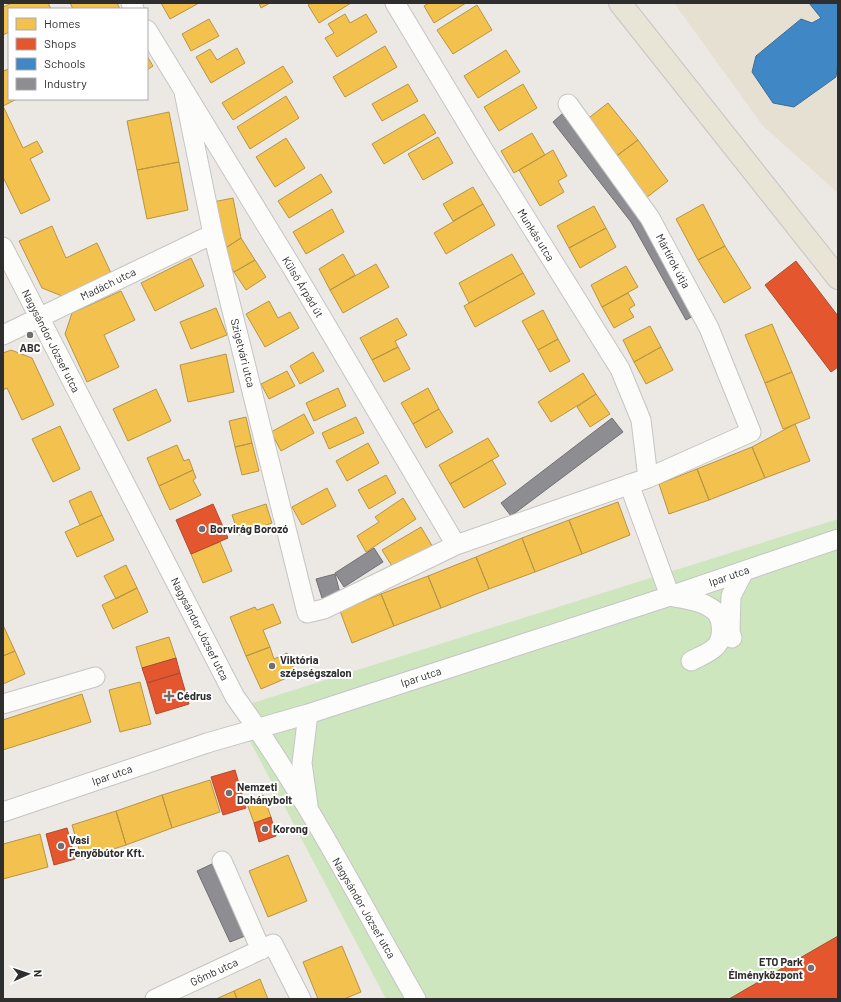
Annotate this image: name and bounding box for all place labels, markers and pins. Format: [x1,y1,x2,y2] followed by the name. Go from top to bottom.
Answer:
[25,330,35,340] marker: ABC
[20,341,41,354] place label: ABC
[210,522,288,535] place label: Borvirág Borozó
[197,524,207,534] marker: Borvirág Borozó
[280,653,352,679] place label: Viktória szépségszalon
[267,661,277,671] marker: Viktória szépségszalon
[177,689,212,702] place label: Cédrus
[164,691,174,701] marker: Cédrus
[237,780,292,806] place label: Nemzeti Dohánybolt
[224,788,234,798] marker: Nemzeti Dohánybolt
[273,822,308,835] place label: Korong
[260,824,270,834] marker: Korong
[69,833,145,859] place label: Vasi Fenyőbútor Kft.
[56,841,66,851] marker: Vasi Fenyőbútor Kft.
[728,955,803,981] place label: ETO Park Élményközpont
[806,963,816,973] marker: ETO Park Élményközpont

